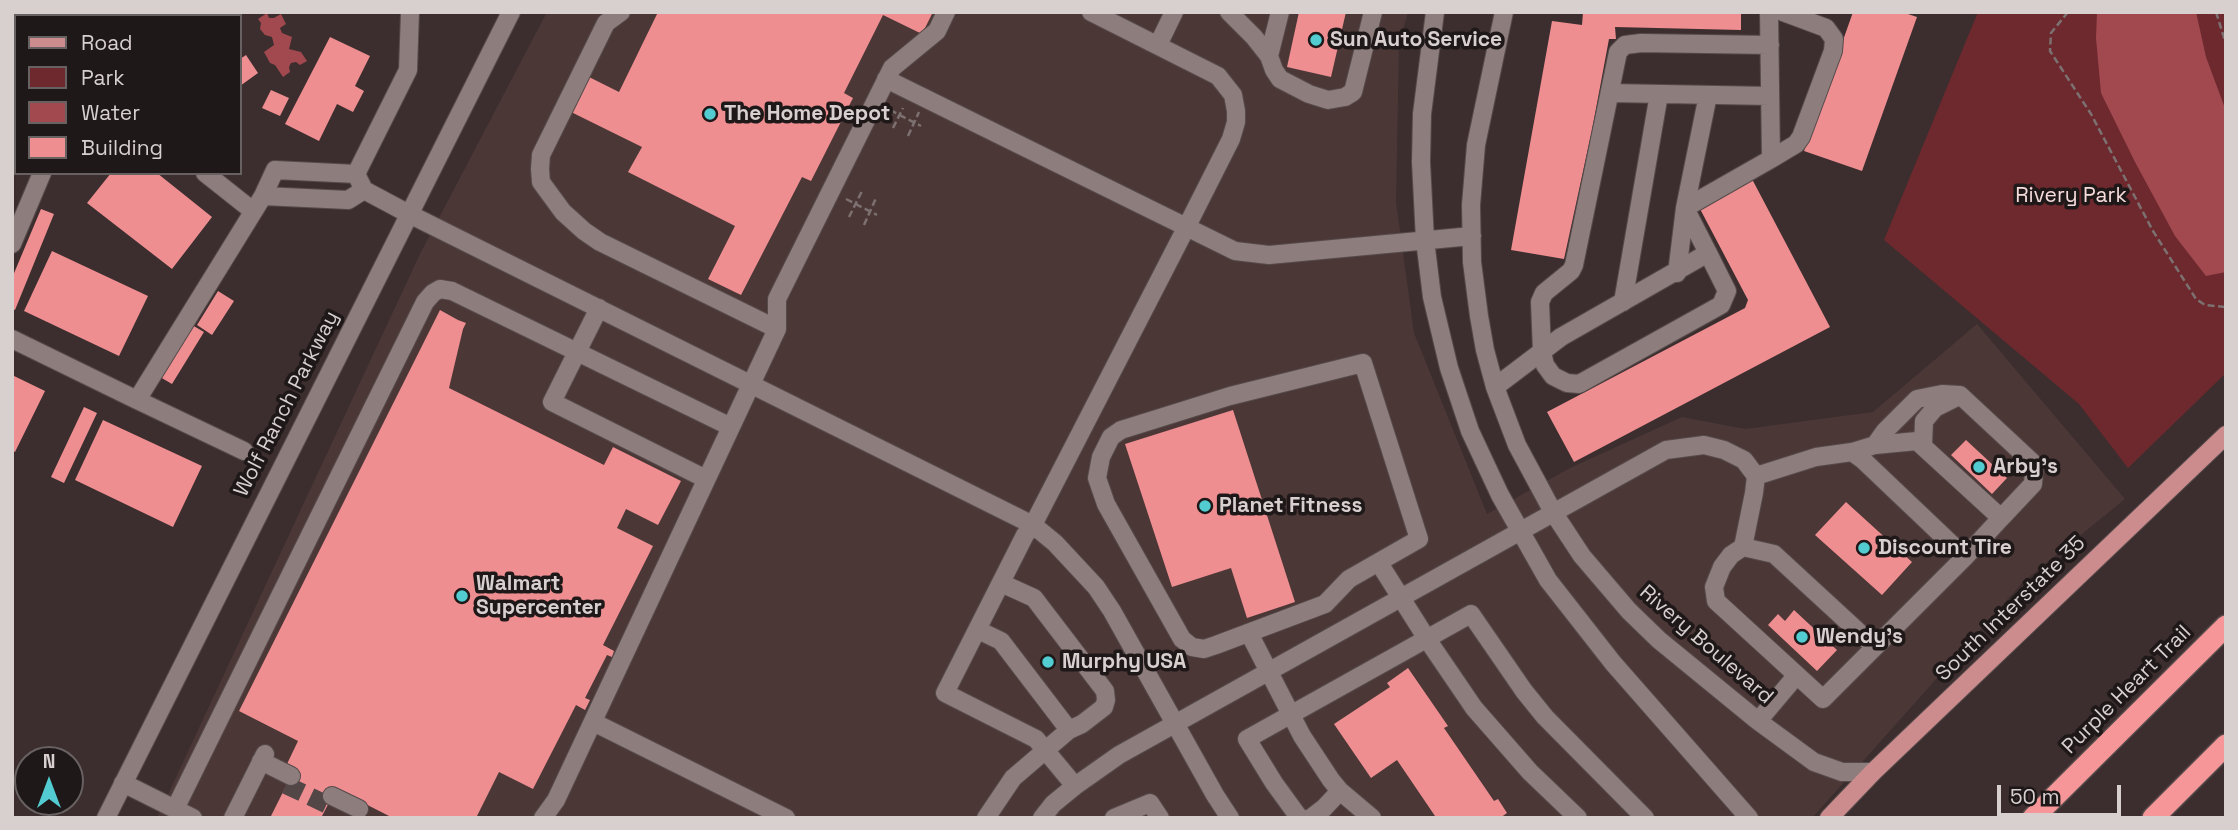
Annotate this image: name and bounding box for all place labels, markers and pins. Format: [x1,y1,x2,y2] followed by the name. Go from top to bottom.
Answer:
[1330,27,1502,53] place label: Sun Auto Service
[1308,32,1324,48] marker: Sun Auto Service
[724,101,890,127] place label: The Home Depot
[702,106,718,122] marker: The Home Depot
[1993,454,2058,480] place label: Arby's
[1971,459,1987,475] marker: Arby's
[1219,493,1362,519] place label: Planet Fitness
[1197,498,1213,514] marker: Planet Fitness
[1878,535,2012,561] place label: Discount Tire
[1856,540,1872,556] marker: Discount Tire
[476,571,602,621] place label: Walmart Supercenter
[454,588,470,604] marker: Walmart Supercenter
[1816,624,1903,650] place label: Wendy's
[1794,629,1810,645] marker: Wendy's
[1062,649,1186,675] place label: Murphy USA
[1040,654,1056,670] marker: Murphy USA

